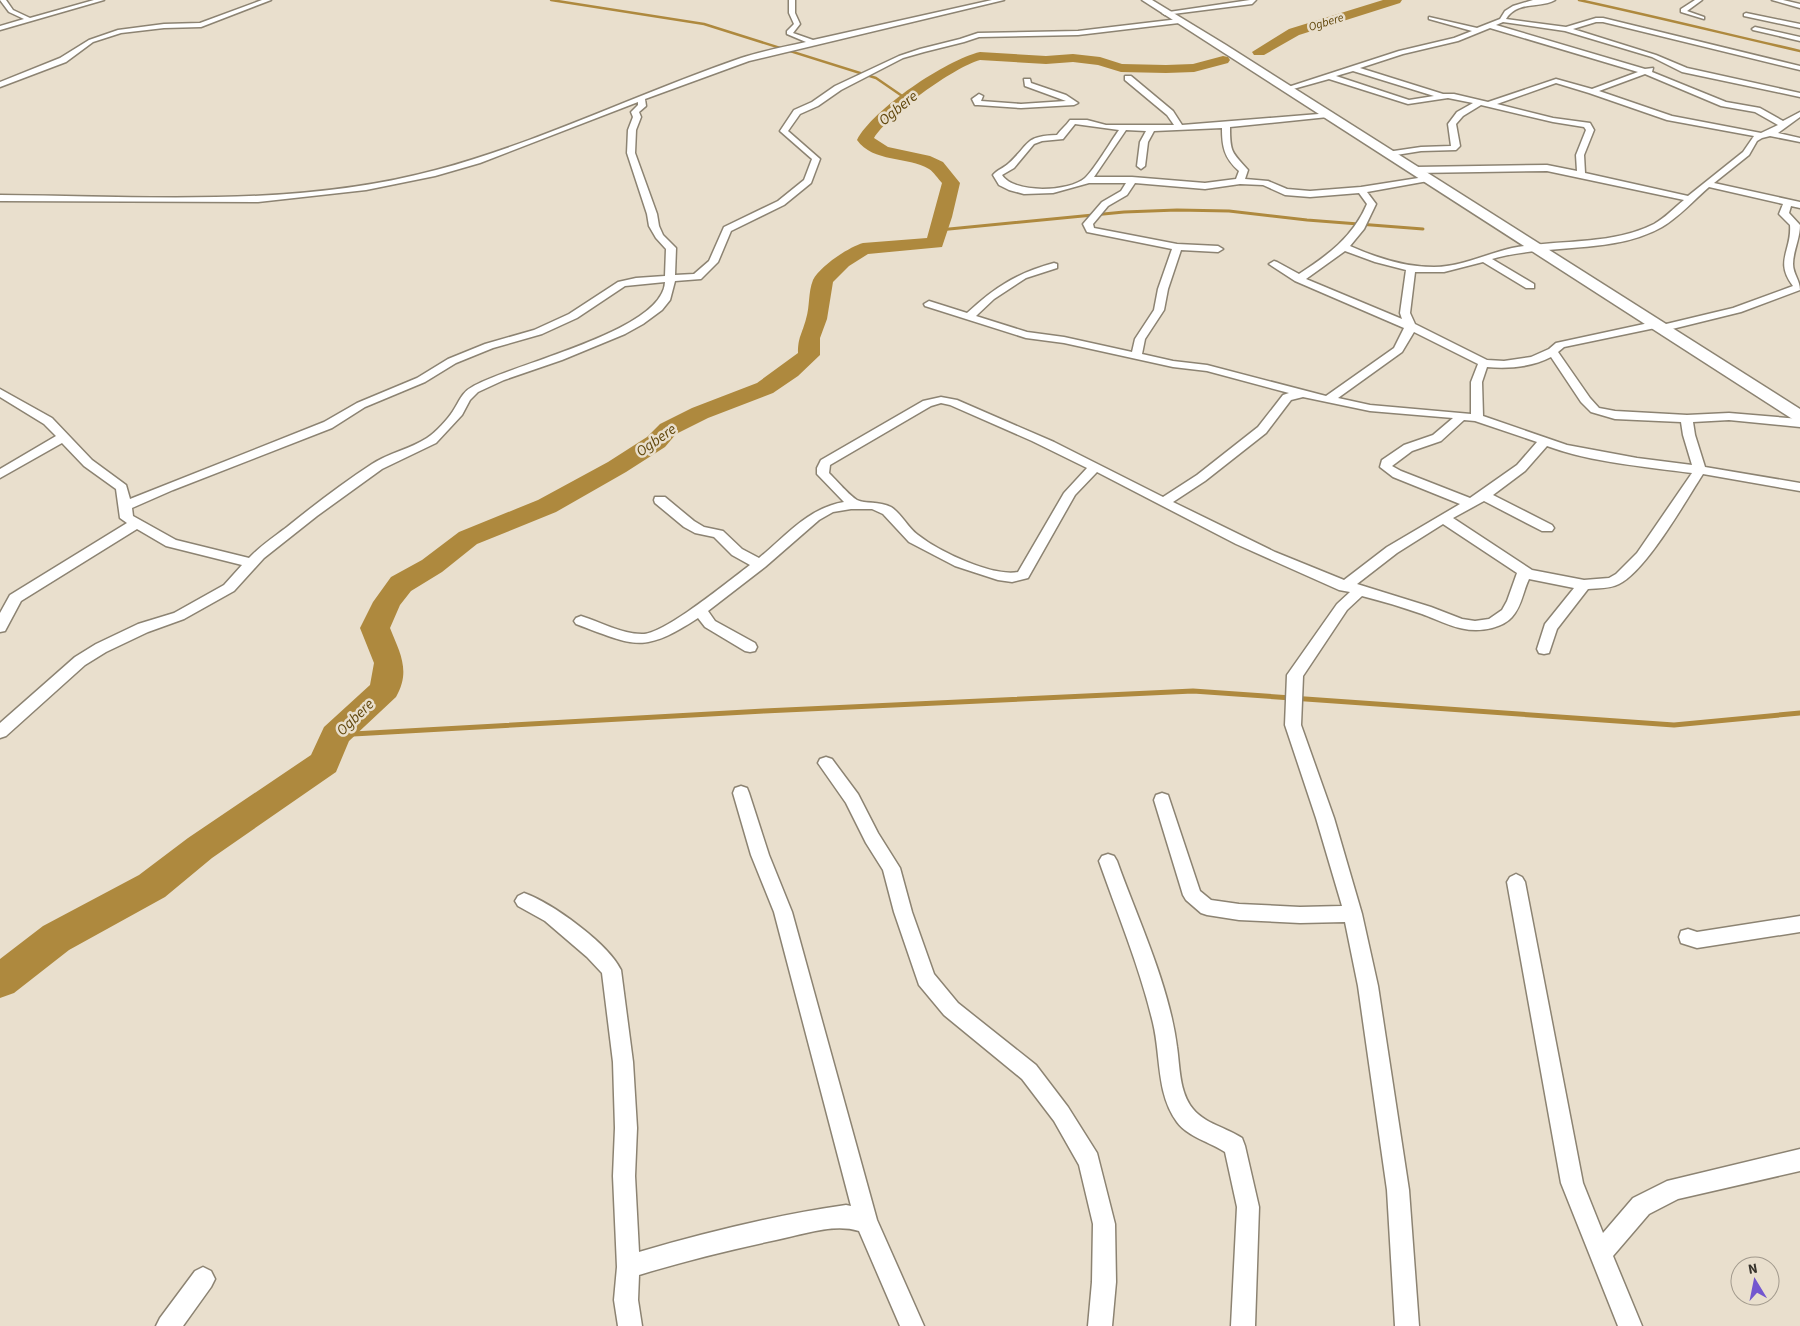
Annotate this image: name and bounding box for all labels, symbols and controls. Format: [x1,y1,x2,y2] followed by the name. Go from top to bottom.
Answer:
[1306,9,1346,36] water label: Ogbere
[874,86,922,131] water label: Ogbere
[632,419,681,462] water label: Ogbere
[332,694,379,740] water label: Ogbere
[1730,1256,1780,1306] north arrow
[1747,1259,1759,1280] text: N

